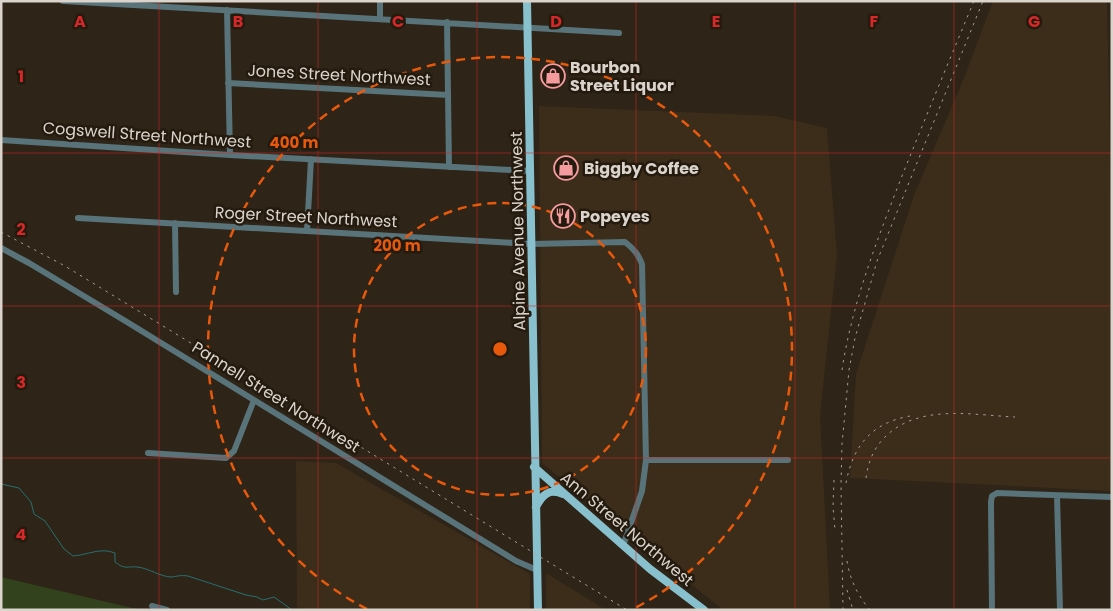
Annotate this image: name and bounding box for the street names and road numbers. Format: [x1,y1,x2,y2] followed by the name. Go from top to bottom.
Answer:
[247,59,431,91] street label: Jones Street Northwest
[42,116,252,154] street label: Cogswell Street Northwest
[505,131,531,331] street label: Alpine Avenue Northwest
[214,201,398,233] street label: Roger Street Northwest
[187,336,365,458] street label: Pannell Street Northwest
[555,466,699,592] street label: Ann Street Northwest

